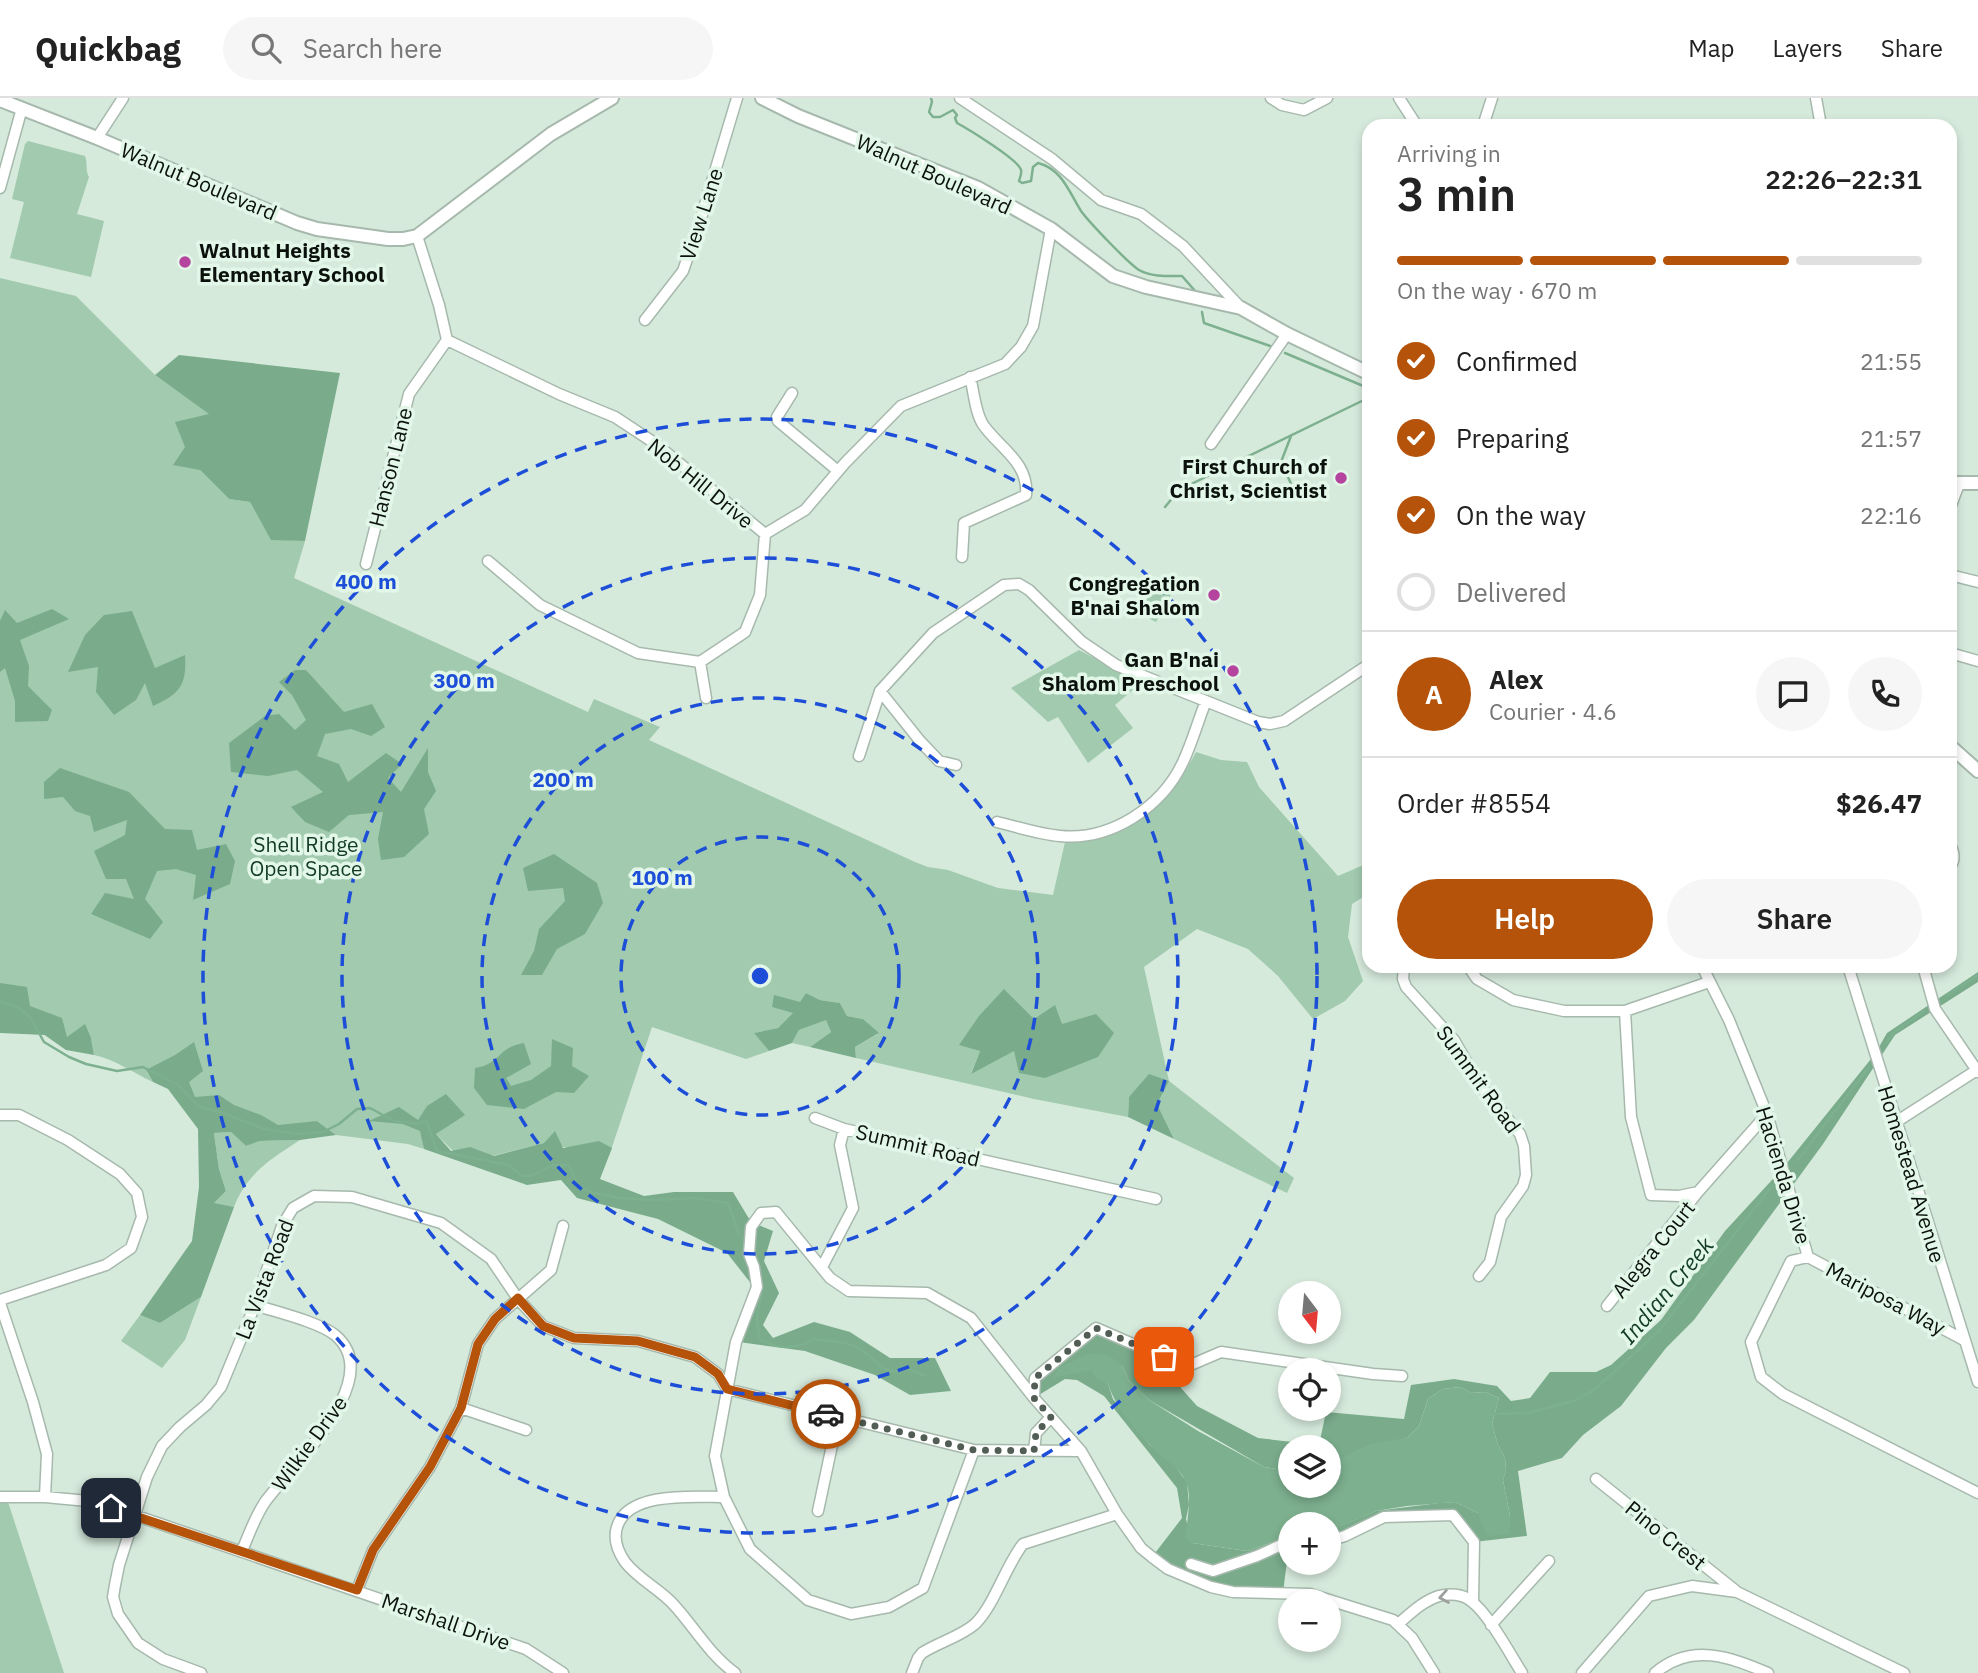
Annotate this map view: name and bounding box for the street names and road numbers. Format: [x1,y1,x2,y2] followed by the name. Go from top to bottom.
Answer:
[852,127,1016,221] street label: Walnut Boulevard
[117,135,281,227] street label: Walnut Boulevard
[673,164,729,264] street label: View Lane
[362,404,418,530] street label: Hanson Lane
[642,432,760,534] street label: Nob Hill Drive
[1430,1020,1528,1138] street label: Summit Road
[1872,1082,1952,1266] street label: Homestead Avenue
[1750,1103,1818,1247] street label: Hacienda Drive
[853,1117,983,1173] street label: Summit Road
[1605,1195,1701,1303] street label: Alegra Court
[228,1215,300,1343] street label: La Vista Road
[1821,1255,1951,1342] street label: Mariposa Way
[265,1390,353,1496] street label: Wilkie Drive
[1620,1494,1712,1576] street label: Pino Crest
[378,1586,514,1656] street label: Marshall Drive

